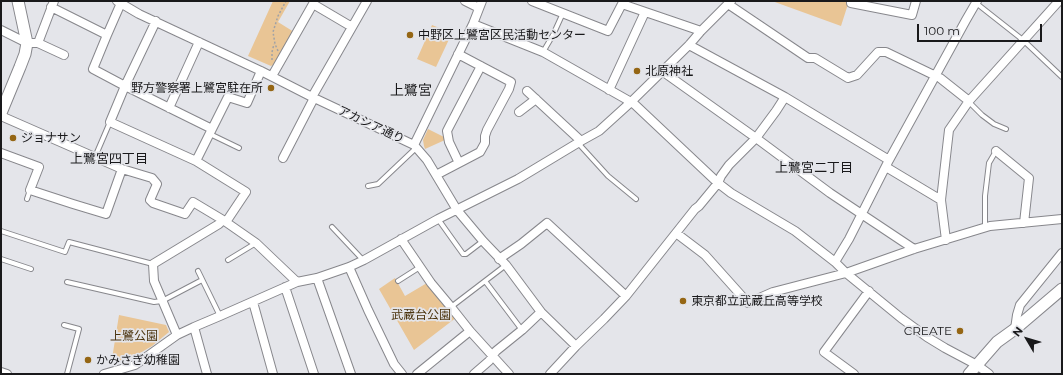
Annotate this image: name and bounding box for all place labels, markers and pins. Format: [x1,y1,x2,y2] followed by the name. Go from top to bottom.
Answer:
[418,28,586,42] place label: 中野区上鷺宮区民活動センター
[405,30,415,40] marker: 中野区上鷺宮区民活動センター
[645,64,693,78] place label: 北原神社
[632,66,642,76] marker: 北原神社
[131,81,263,95] place label: 野方警察署上鷺宮駐在所
[266,83,276,93] marker: 野方警察署上鷺宮駐在所
[21,131,81,145] place label: ジョナサン
[8,133,18,143] marker: ジョナサン
[691,294,823,308] place label: 東京都立武蔵丘高等学校
[678,296,688,306] marker: 東京都立武蔵丘高等学校
[904,324,952,338] place label: CREATE
[955,326,965,336] marker: CREATE
[96,353,180,367] place label: かみさぎ幼稚園
[83,355,93,365] marker: かみさぎ幼稚園

